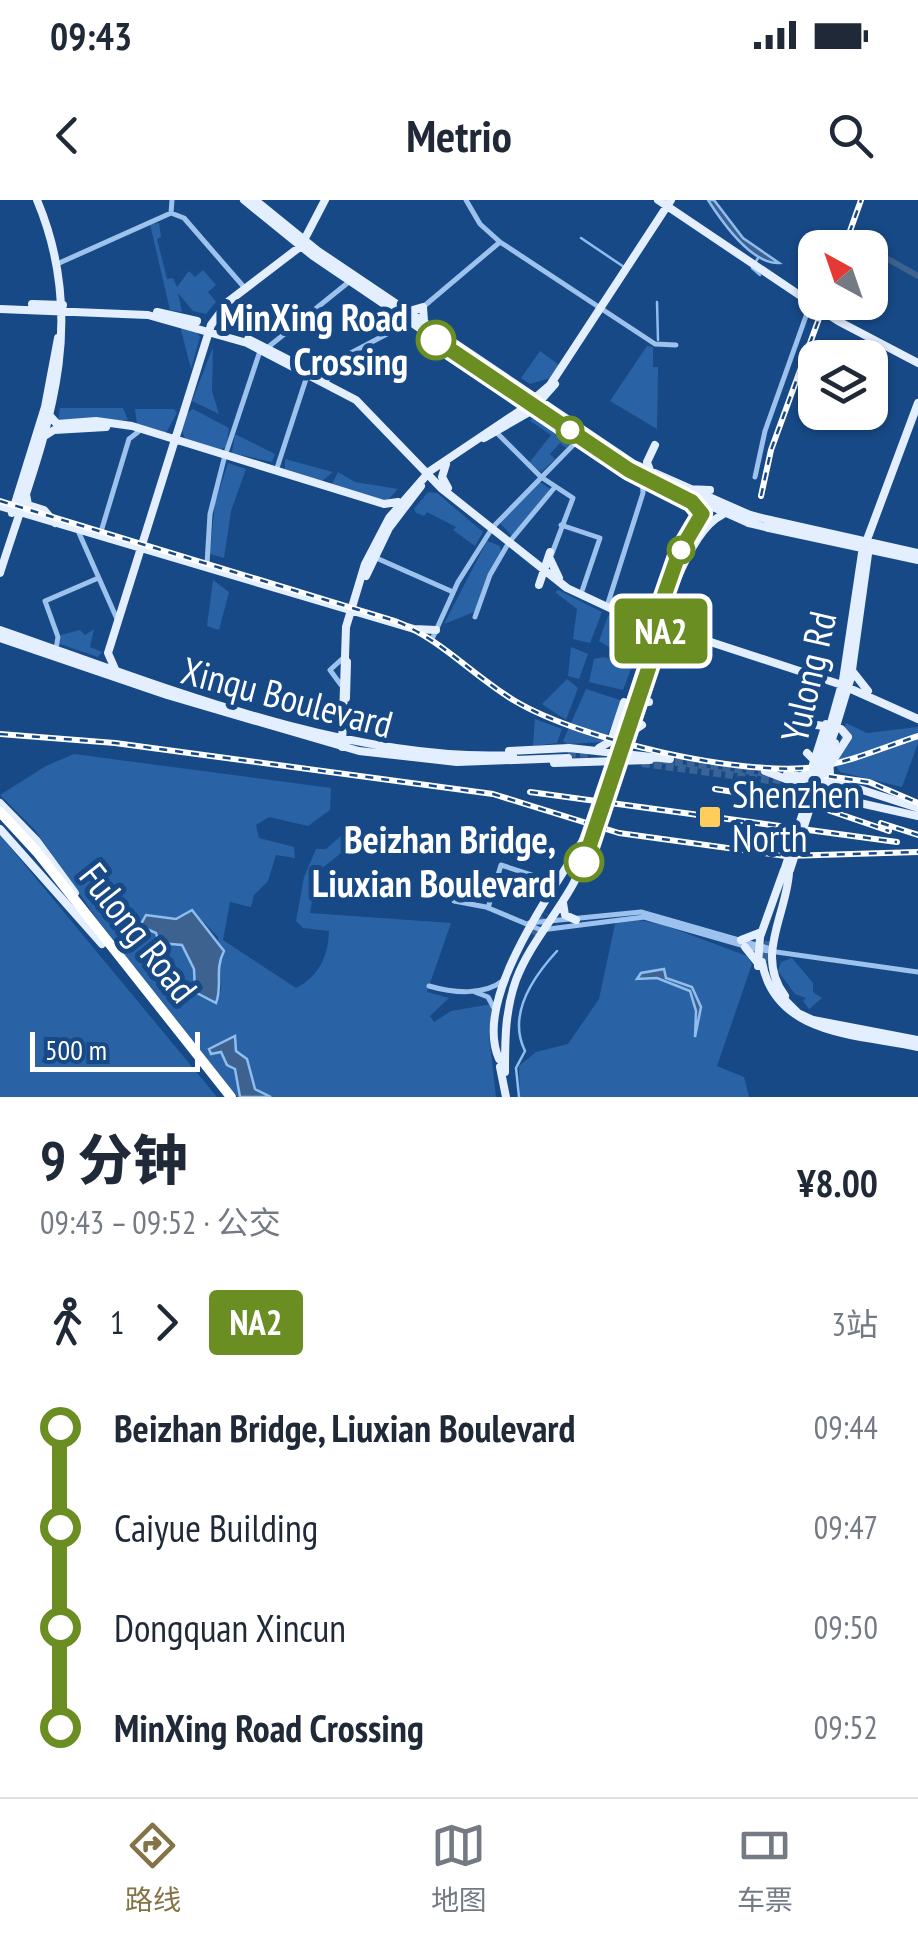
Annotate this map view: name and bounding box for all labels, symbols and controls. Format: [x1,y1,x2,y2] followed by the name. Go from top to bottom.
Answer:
[50,11,132,60] text: 09:43
[406,106,512,164] text: Metrio
[40,108,95,163] icon: back
[823,108,878,163] icon: search
[798,230,888,320] north arrow
[798,230,888,430] map controls
[220,292,408,385] place label: MinXing Road Crossing
[417,321,455,359] marker: MinXing Road Crossing
[798,340,888,430] button: layers
[557,417,583,443] unlabelled marker
[668,537,694,563] unlabelled marker
[604,598,718,664] line badge: NA2
[769,607,846,747] street label: Yulong Rd
[634,608,688,654] text: NA2
[177,645,398,748] street label: Xinqu Boulevard
[732,769,860,862] place label: Shenzhen North
[697,804,723,830] marker: Shenzhen North
[312,814,556,907] place label: Beizhan Bridge, Liuxian Boulevard
[565,843,603,881] marker: Beizhan Bridge, Liuxian Boulevard
[70,853,209,1012] street label: Fulong Road
[30,1027,200,1071] scale bar
[45,1031,107,1068] text: 500 m
[40,1124,188,1195] text: 9 分钟
[797,1158,878,1207] text: ¥8.00
[40,1201,281,1243] text: 09:43 – 09:52 · 公交
[40,1295,95,1350] icon: walk
[139,1295,194,1350] icon: forward
[229,1299,283,1345] text: NA2
[110,1301,124,1343] text: 1
[832,1303,878,1345] text: 3站
[114,1403,575,1452] text: Beizhan Bridge, Liuxian Boulevard
[814,1406,878,1448] text: 09:44
[114,1503,318,1552] text: Caiyue Building
[814,1506,878,1548] text: 09:47
[114,1603,346,1652] text: Dongquan Xincun
[814,1606,878,1648] text: 09:50
[114,1703,424,1752] text: MinXing Road Crossing
[814,1706,878,1748] text: 09:52
[125,1818,181,1918] tab: 路线
[431,1818,487,1918] tab: 地图
[737,1818,793,1918] tab: 车票

